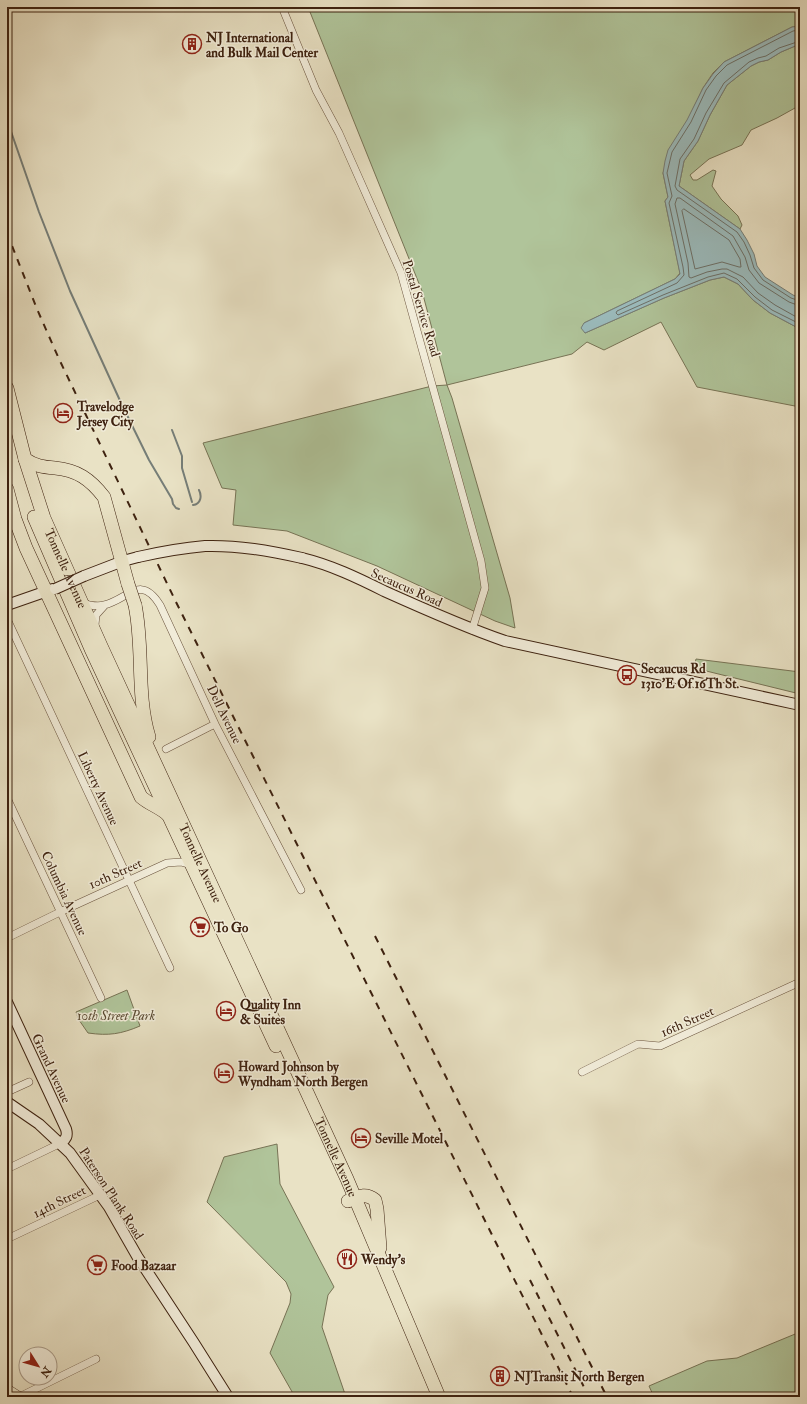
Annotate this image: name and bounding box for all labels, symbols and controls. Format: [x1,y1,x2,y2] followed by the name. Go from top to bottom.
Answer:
[205,30,319,61] place label: NJ International and Bulk Mail Center
[181,33,203,55] building icon: NJ International and Bulk Mail Center
[399,258,444,359] street label: Postal Service Road
[76,399,135,431] place label: Travelodge Jersey City
[52,402,74,424] hotel icon: Travelodge Jersey City
[41,526,90,611] street label: Tonnelle Avenue
[368,565,445,611] street label: Secaucus Road
[641,661,740,692] place label: Secaucus Rd 1310'E Of 16Th St.
[616,664,638,686] bus stop icon: Secaucus Rd 1310'E Of 16Th St.
[203,683,245,747] street label: Dell Avenue
[73,749,122,829] street label: Liberty Avenue
[175,821,226,906] street label: Tonnelle Avenue
[38,849,91,939] street label: Columbia Avenue
[86,855,144,893] street label: 10th Street
[189,916,211,938] supermarket icon: To Go
[213,920,249,936] place label: To Go
[240,997,301,1028] place label: Quality Inn & Suites
[215,1000,237,1022] hotel icon: Quality Inn & Suites
[658,1003,716,1041] street label: 16th Street
[77,1008,155,1024] park label: 10th Street Park
[28,1031,74,1106] street label: Grand Avenue
[237,1059,368,1091] place label: Howard Johnson by Wyndham North Bergen
[213,1062,235,1084] hotel icon: Howard Johnson by Wyndham North Bergen
[311,1115,361,1200] street label: Tonnelle Avenue
[350,1127,372,1149] hotel icon: Seville Motel
[375,1131,444,1147] place label: Seville Motel
[75,1145,147,1243] street label: Paterson Plank Road
[30,1182,88,1222] street label: 14th Street
[336,1248,358,1270] restaurant icon: Wendy's
[360,1252,406,1269] place label: Wendy's
[86,1254,108,1276] supermarket icon: Food Bazaar
[111,1258,177,1274] place label: Food Bazaar
[18,1346,58,1386] north arrow
[37,1363,54,1380] text: N
[489,1365,511,1387] building icon: NJTransit North Bergen
[513,1369,645,1386] place label: NJTransit North Bergen

